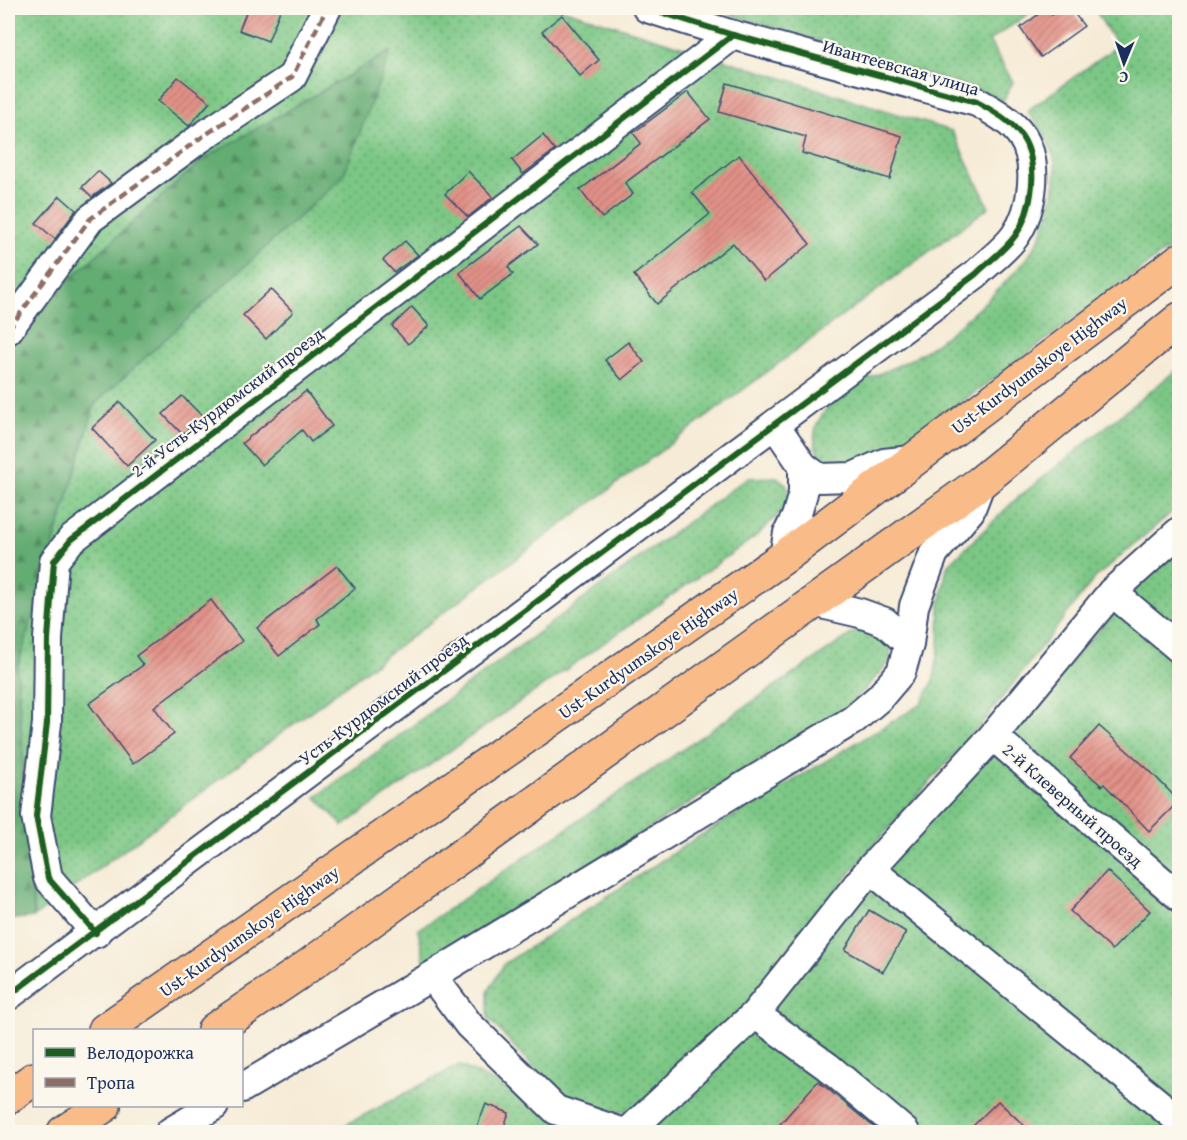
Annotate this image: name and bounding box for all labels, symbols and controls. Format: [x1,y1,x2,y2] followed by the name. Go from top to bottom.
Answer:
[819,32,983,102] street label: Ивантеевская улица
[1094,33,1154,93] north arrow
[1119,66,1128,90] text: С
[945,290,1133,440] street label: Ust-Kurdyumskoye Highway
[125,320,329,484] street label: 2-й Усть-Курдюмский проезд
[552,580,744,726] street label: Ust-Kurdyumskoye Highway
[293,626,473,772] street label: Усть-Курдюмский проезд
[997,736,1149,874] street label: 2-й Клеверный проезд
[153,858,345,1004] street label: Ust-Kurdyumskoye Highway
[33,1029,243,1107] legend
[87,1039,194,1066] text: Велодорожка
[87,1069,135,1096] text: Тропа

